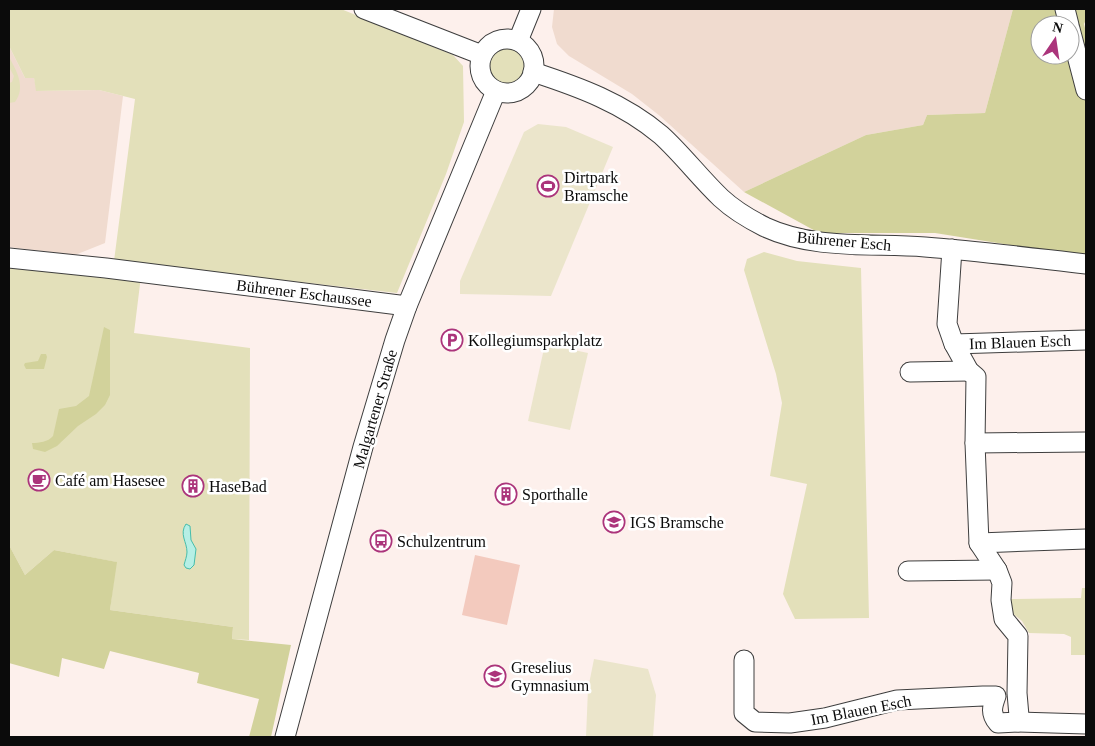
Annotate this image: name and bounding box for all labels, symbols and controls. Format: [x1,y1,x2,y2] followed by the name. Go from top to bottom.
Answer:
[1030,15,1080,65] north arrow
[1051,19,1064,36] text: N
[564,169,628,204] place label: Dirtpark Bramsche
[536,174,560,198] sports icon: Dirtpark Bramsche
[796,228,892,254] street label: Bührener Esch
[235,276,373,310] street label: Bührener Eschaussee
[440,328,464,352] parking icon: Kollegiumsparkplatz
[468,332,602,350] place label: Kollegiumsparkplatz
[969,332,1071,352] street label: Im Blauen Esch
[350,348,401,471] street label: Malgartener Straße
[27,468,51,492] cafe icon: Café am Hasesee
[55,472,165,489] place label: Café am Hasesee
[181,474,205,498] building icon: HaseBad
[209,478,267,495] place label: HaseBad
[494,482,518,506] building icon: Sporthalle
[522,486,588,504] place label: Sporthalle
[602,510,626,534] school or university icon: IGS Bramsche
[630,514,724,531] place label: IGS Bramsche
[369,529,393,553] bus stop icon: Schulzentrum
[397,533,486,550] place label: Schulzentrum
[511,659,590,695] place label: Greselius Gymnasium
[483,664,507,688] school or university icon: Greselius Gymnasium
[809,692,913,728] street label: Im Blauen Esch

